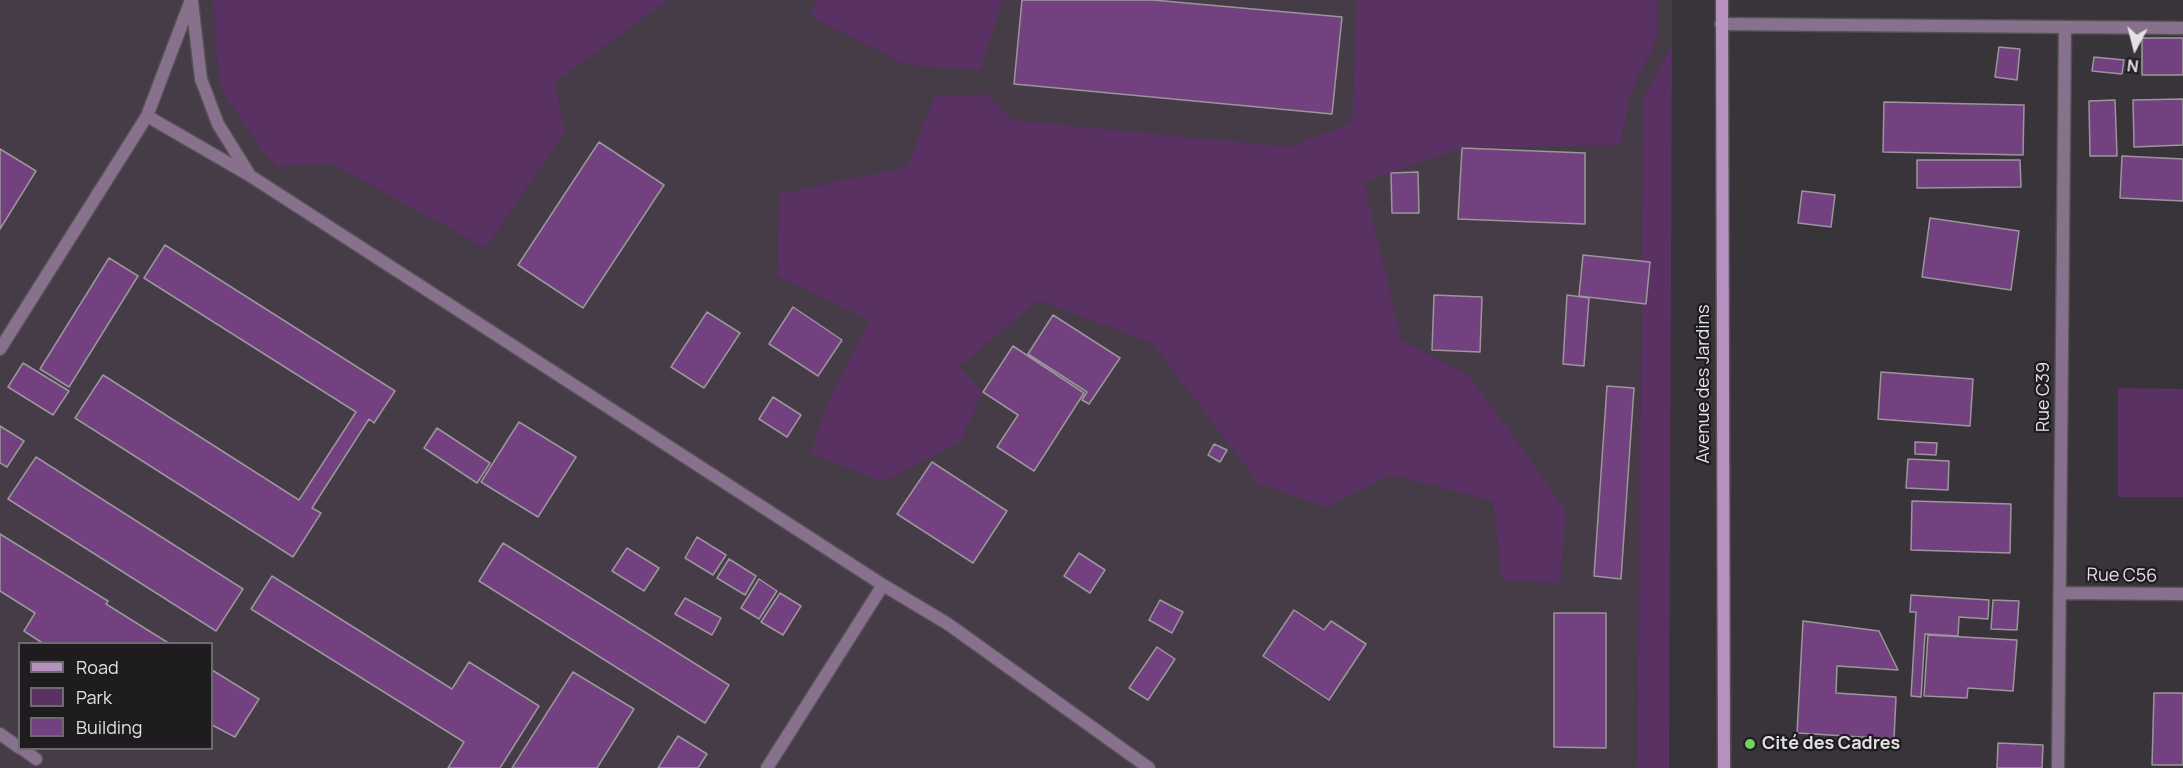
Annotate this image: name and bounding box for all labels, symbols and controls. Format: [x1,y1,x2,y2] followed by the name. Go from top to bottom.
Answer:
[2105,18,2165,78] north arrow
[2126,54,2140,77] text: N
[1693,304,1715,464] street label: Avenue des Jardins
[2033,362,2055,432] street label: Rue C39
[2087,565,2157,587] street label: Rue C56
[18,642,213,750] legend
[76,655,119,679] text: Road
[76,685,112,709] text: Park
[76,715,142,739] text: Building
[1762,733,1900,755] place label: Cité des Cadres
[1743,737,1757,751] marker: Cité des Cadres

